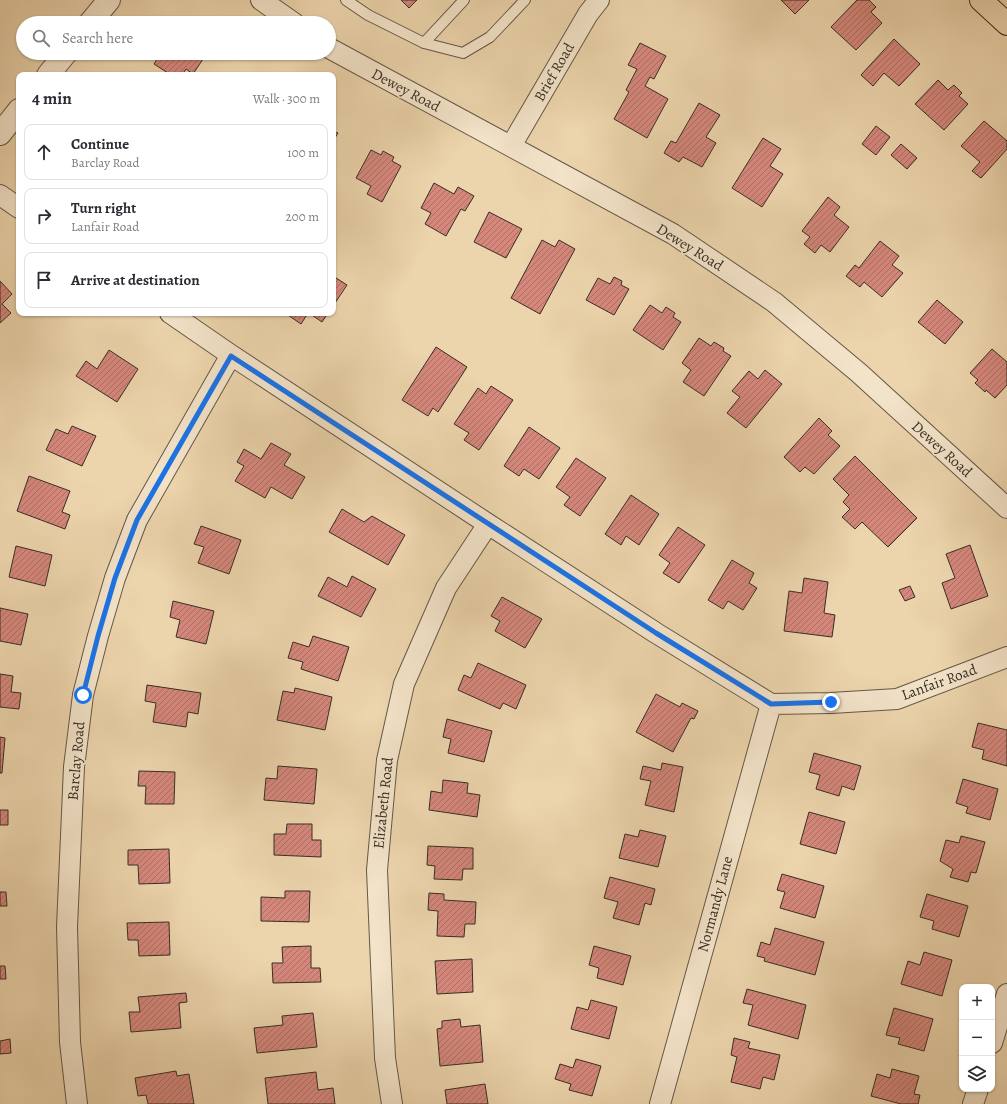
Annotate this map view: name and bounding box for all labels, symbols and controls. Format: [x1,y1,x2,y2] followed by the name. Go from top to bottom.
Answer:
[16,16,336,60] search box
[30,27,52,49] icon: search
[62,28,133,48] text: Search here
[529,38,579,105] street label: Brief Road
[368,64,445,117] street label: Dewey Road
[32,87,72,110] text: 4 min
[253,90,320,107] text: Walk · 300 m
[71,134,129,154] text: Continue
[33,141,55,163] icon: ahead
[287,144,319,161] text: 100 m
[71,154,140,171] text: Barclay Road
[71,198,136,218] text: Turn right
[33,205,55,227] icon: right
[286,208,319,225] text: 200 m
[71,218,139,235] text: Lanfair Road
[653,219,728,276] street label: Dewey Road
[33,269,55,291] icon: arrive
[71,270,200,290] text: Arrive at destination
[907,416,977,482] street label: Dewey Road
[899,659,980,705] street label: Lanfair Road
[74,686,92,704] route start
[822,693,840,711] route end
[63,720,89,801] street label: Barclay Road
[368,755,398,850] street label: Elizabeth Road
[693,854,737,954] street label: Normandy Lane
[959,984,995,1092] map controls
[959,984,995,1020] button: +
[959,1020,995,1056] button: −
[959,1056,995,1092] button: layers

